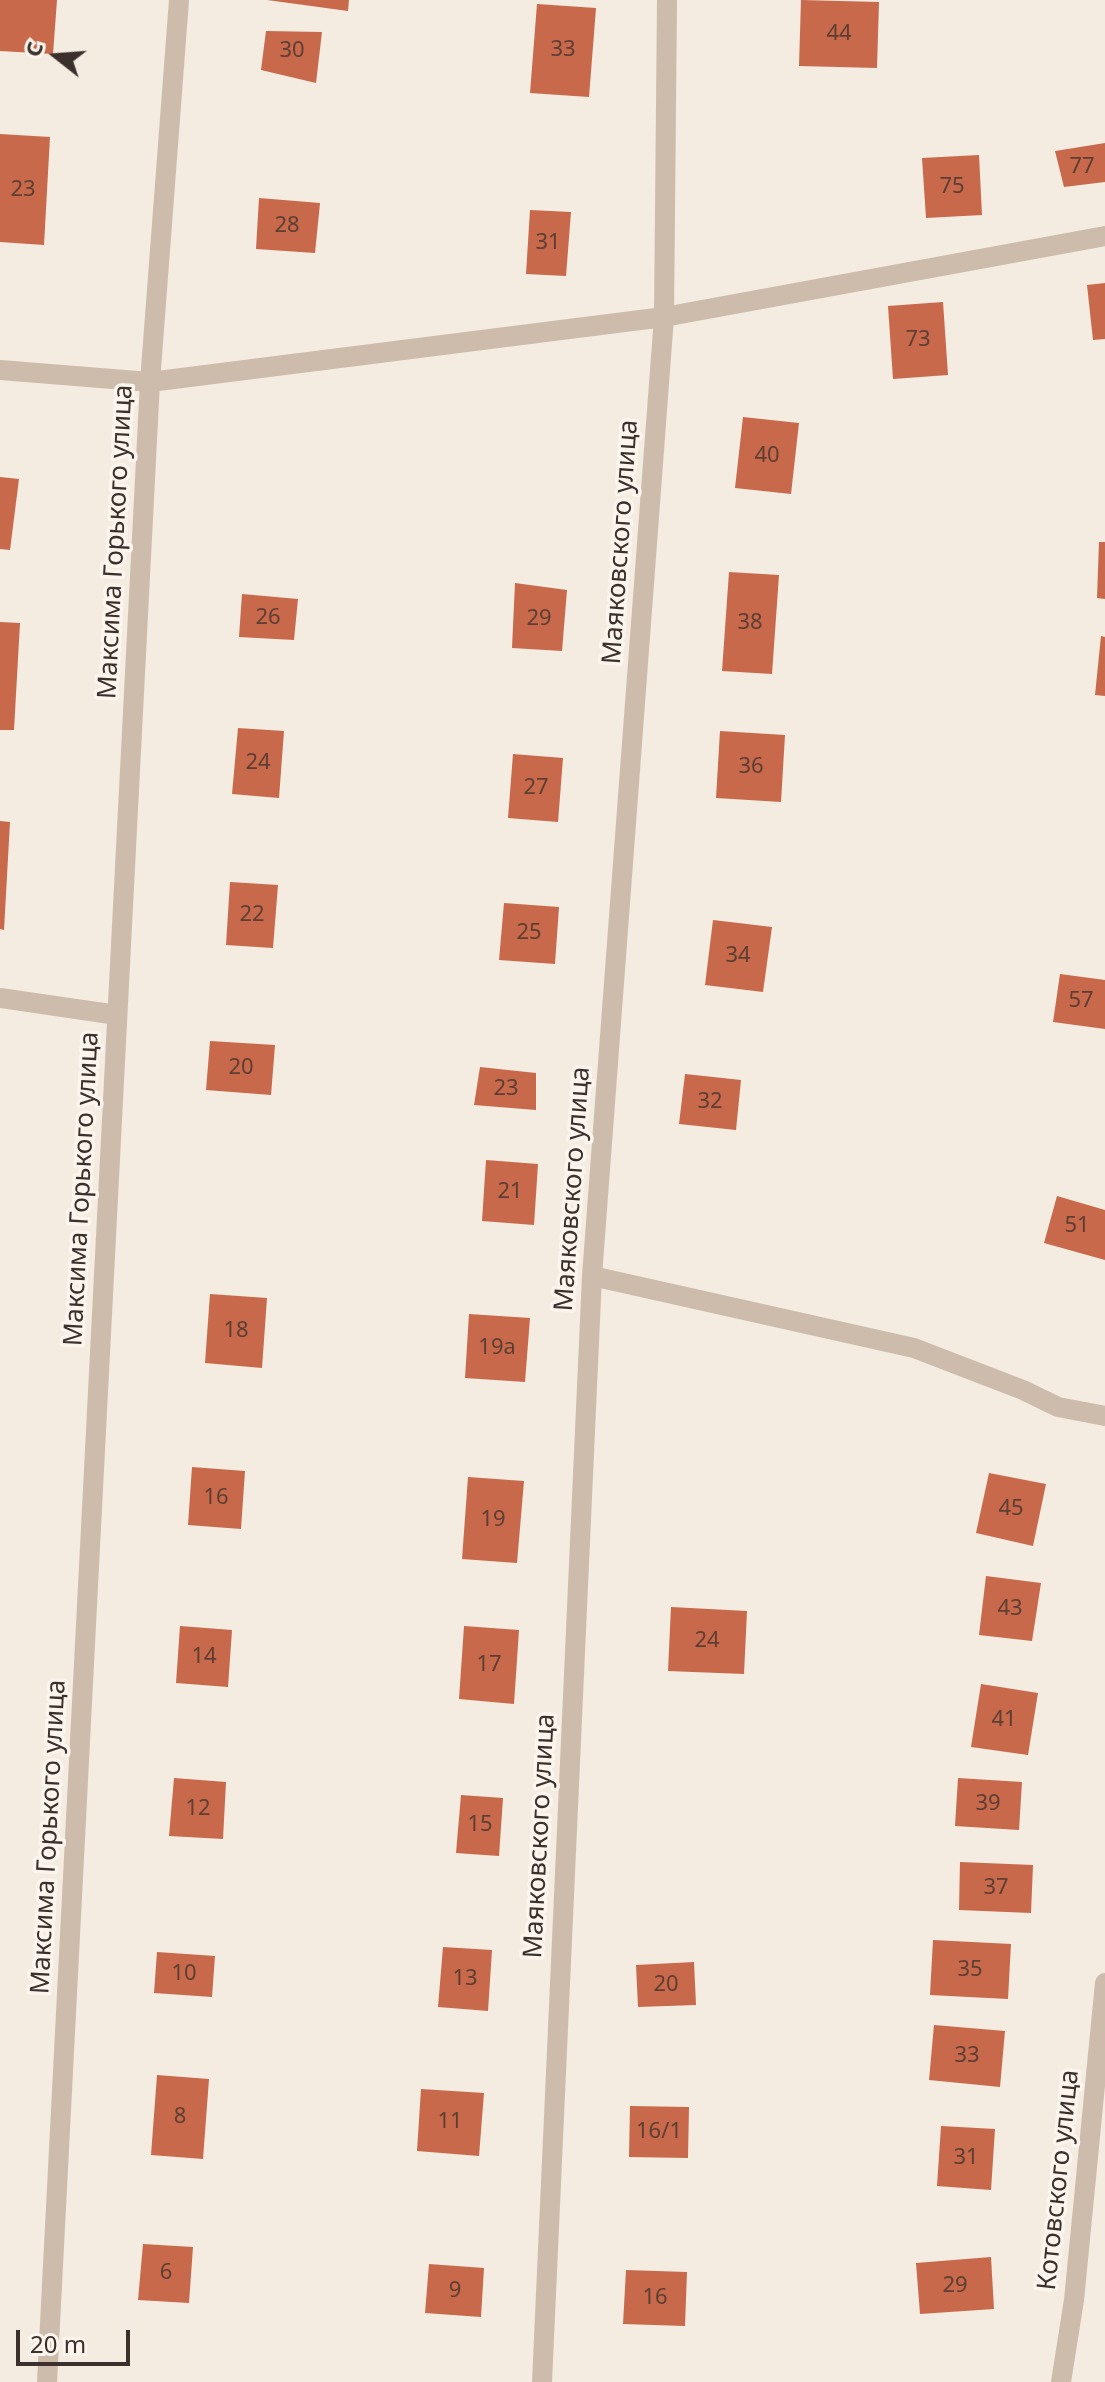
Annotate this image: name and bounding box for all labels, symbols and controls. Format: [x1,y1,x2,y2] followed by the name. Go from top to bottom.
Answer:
[16,16,96,96] north arrow
[826,21,852,47] house number: 44
[550,37,576,63] house number: 33
[17,38,49,60] text: С
[279,38,305,64] house number: 30
[1069,154,1095,180] house number: 77
[939,174,965,200] house number: 75
[10,177,36,203] house number: 23
[274,213,300,239] house number: 28
[535,230,561,256] house number: 31
[905,327,931,353] house number: 73
[92,384,140,700] street label: Максима Горького улица
[597,419,645,665] street label: Маяковского улица
[754,443,780,469] house number: 40
[255,605,281,631] house number: 26
[526,606,552,632] house number: 29
[737,610,763,636] house number: 38
[245,750,271,776] house number: 24
[738,754,764,780] house number: 36
[523,775,549,801] house number: 27
[239,902,265,928] house number: 22
[516,920,542,946] house number: 25
[725,943,751,969] house number: 34
[1068,988,1094,1014] house number: 57
[58,1031,106,1347] street label: Максима Горького улица
[228,1055,254,1081] house number: 20
[549,1066,597,1312] street label: Маяковского улица
[493,1076,519,1102] house number: 23
[697,1089,723,1115] house number: 32
[497,1179,523,1205] house number: 21
[1064,1213,1090,1239] house number: 51
[223,1318,249,1344] house number: 18
[478,1335,516,1361] house number: 19а
[203,1485,229,1511] house number: 16
[998,1496,1024,1522] house number: 45
[480,1507,506,1533] house number: 19
[997,1596,1023,1622] house number: 43
[694,1628,720,1654] house number: 24
[191,1644,217,1670] house number: 14
[476,1652,502,1678] house number: 17
[25,1679,73,1995] street label: Максима Горького улица
[991,1707,1017,1733] house number: 41
[518,1713,562,1959] street label: Маяковского улица
[975,1791,1001,1817] house number: 39
[185,1796,211,1822] house number: 12
[467,1812,493,1838] house number: 15
[983,1875,1009,1901] house number: 37
[957,1957,983,1983] house number: 35
[171,1961,197,1987] house number: 10
[452,1966,478,1992] house number: 13
[653,1972,679,1998] house number: 20
[954,2043,980,2069] house number: 33
[1032,2068,1086,2292] street label: Котовского улица
[174,2104,186,2130] house number: 8
[437,2109,463,2135] house number: 11
[636,2119,682,2145] house number: 16/1
[953,2145,979,2171] house number: 31
[160,2260,172,2286] house number: 6
[942,2273,968,2299] house number: 29
[449,2278,461,2304] house number: 9
[642,2285,668,2311] house number: 16
[20,2314,134,2364] scale bar
[30,2327,86,2360] text: 20 m

